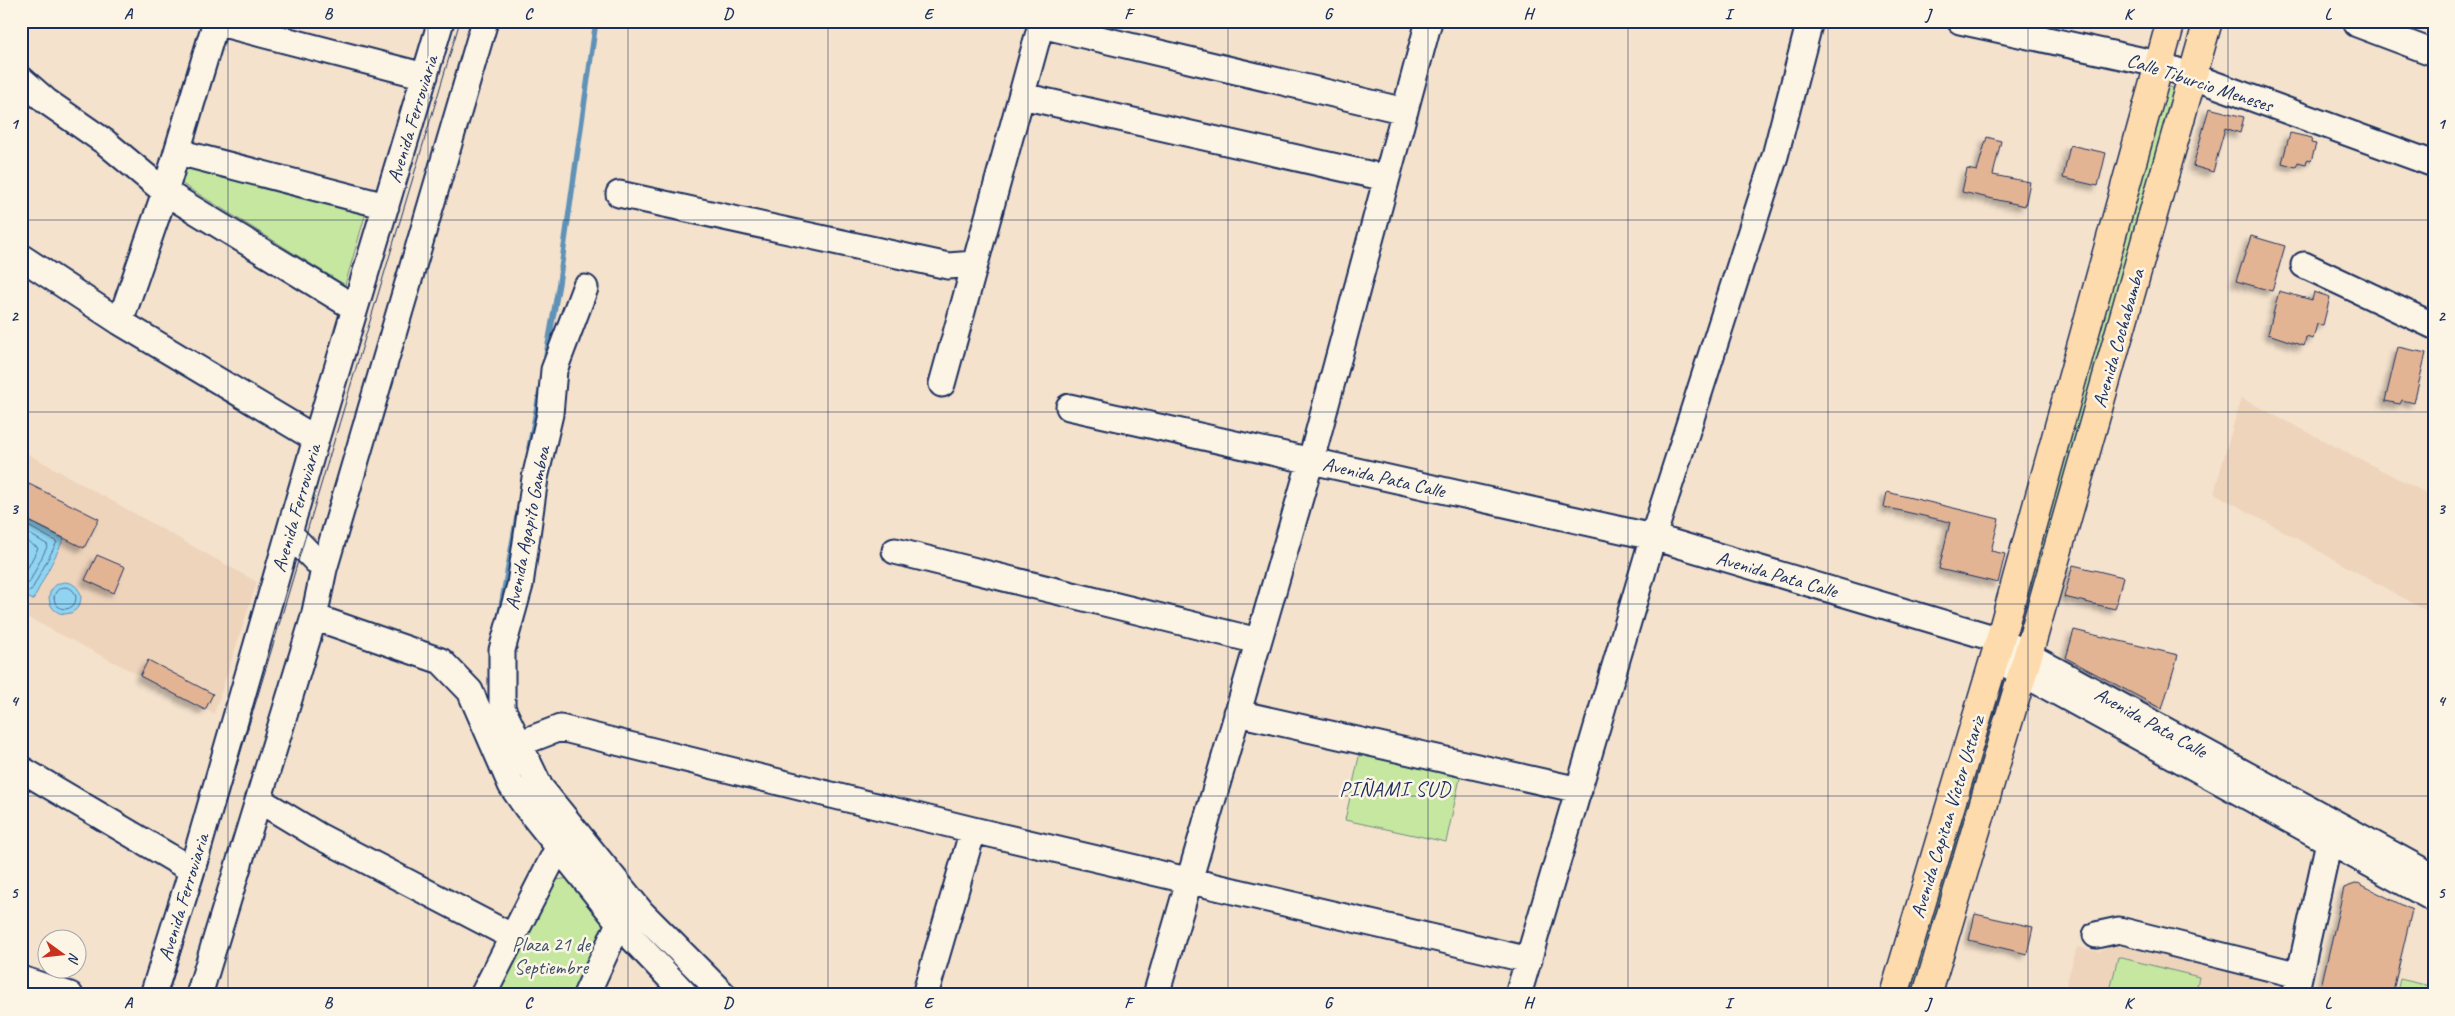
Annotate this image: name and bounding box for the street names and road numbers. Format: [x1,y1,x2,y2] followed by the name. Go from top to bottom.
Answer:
[2124,47,2278,118] street label: Calle Tiburcio Meneses
[381,51,444,186] street label: Avenida Ferroviaria
[2087,265,2151,410] street label: Avenida Cochabamba
[266,440,327,575] street label: Avenida Ferroviaria
[499,442,556,612] street label: Avenida Agapito Gamboa
[1320,451,1449,504] street label: Avenida Pata Calle
[1714,545,1842,604] street label: Avenida Pata Calle
[2090,681,2213,764] street label: Avenida Pata Calle
[1905,711,1991,921] street label: Avenida Capitan Víctor Ustariz
[152,829,215,964] street label: Avenida Ferroviaria

